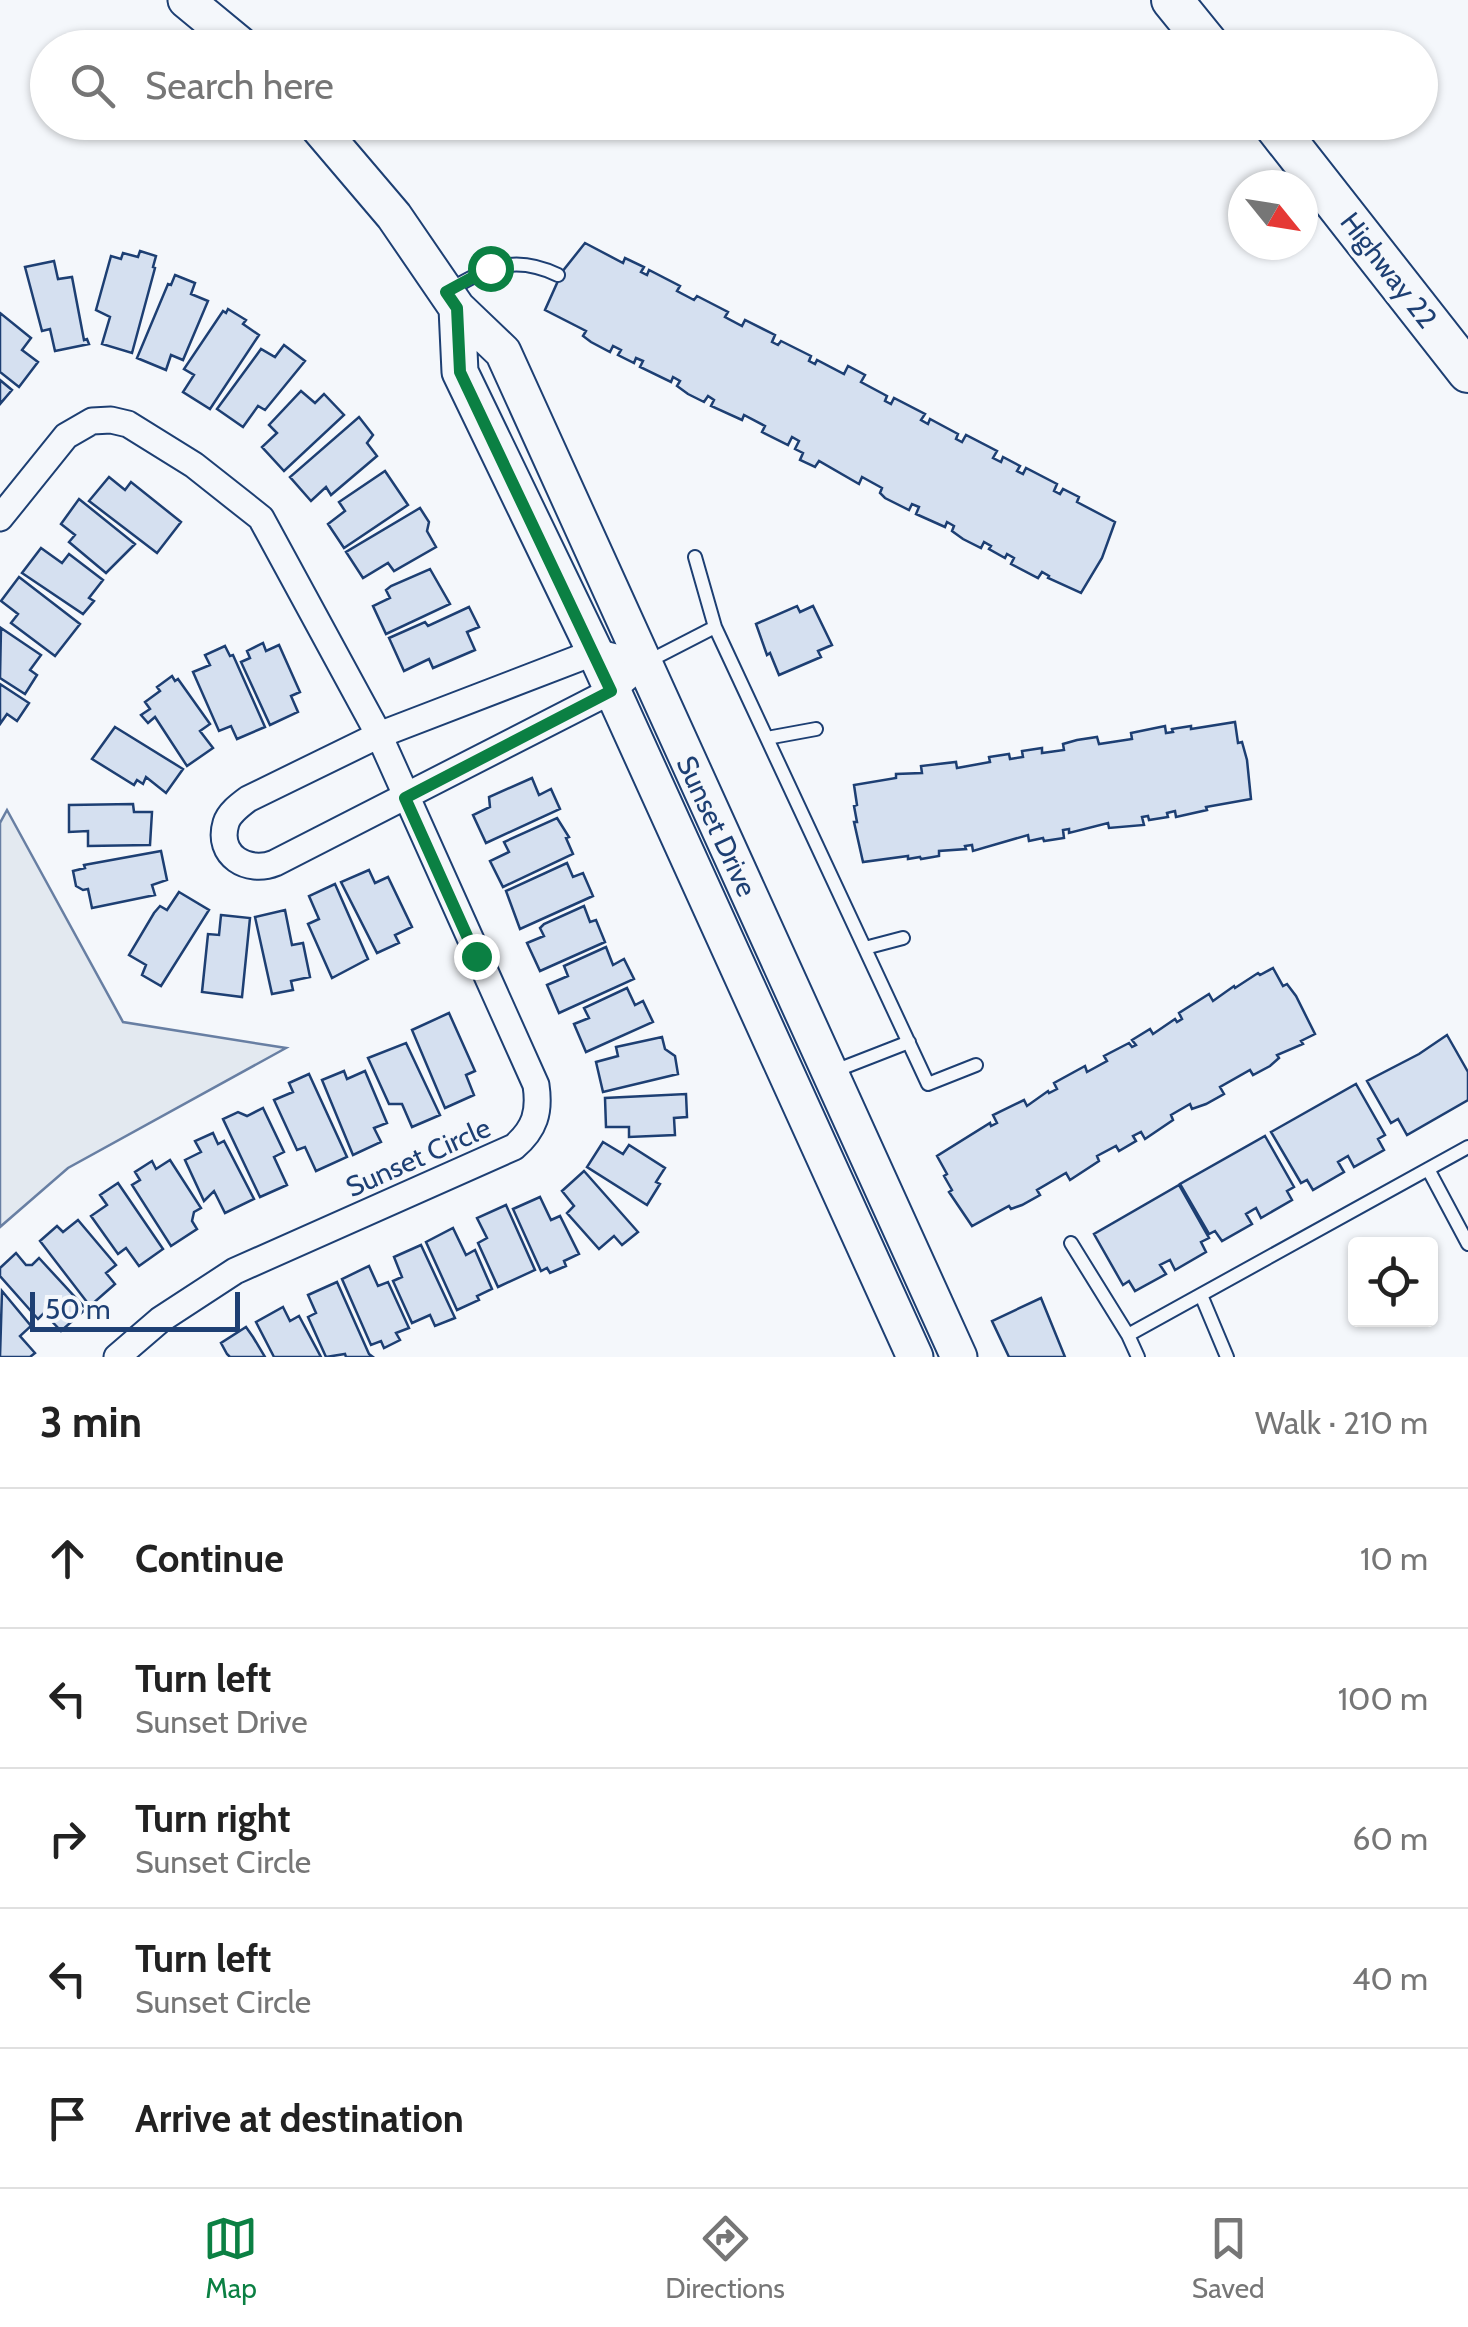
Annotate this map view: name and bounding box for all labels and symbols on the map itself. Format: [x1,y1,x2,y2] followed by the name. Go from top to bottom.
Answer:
[1228,170,1318,260] north arrow
[1333,205,1445,335] street label: Highway 22
[468,246,514,292] route start
[670,750,764,902] street label: Sunset Drive
[454,934,500,980] route end
[341,1110,495,1204] street label: Sunset Circle
[30,1287,240,1332] scale bar

